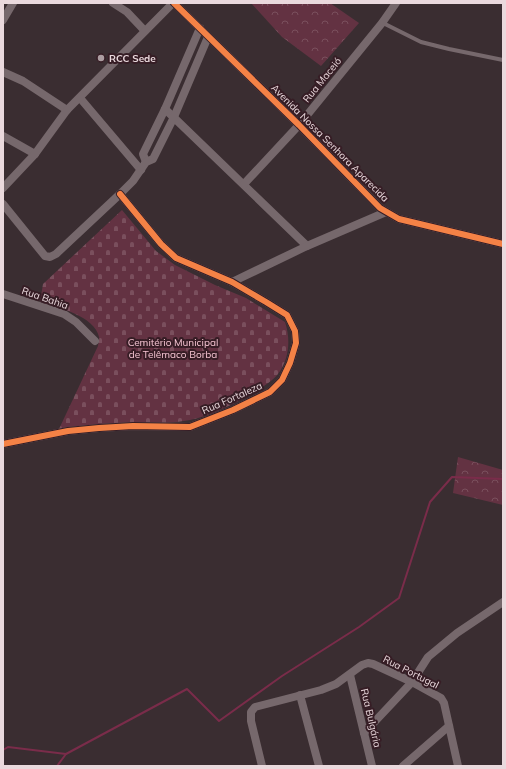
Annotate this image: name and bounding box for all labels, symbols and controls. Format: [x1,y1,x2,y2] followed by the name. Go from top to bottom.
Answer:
[109,52,156,65] place label: RCC Sede
[96,53,106,63] marker: RCC Sede
[300,55,344,105] street label: Rua Maceió
[268,81,392,205] street label: Avenida Nossa Senhora Aparecida
[20,284,70,312] street label: Rua Bahia
[128,336,218,361] park label: Cemitério Municipal de Telêmaco Borba
[200,379,264,417] street label: Rua Fortaleza
[381,652,441,692] street label: Rua Portugal
[358,687,384,749] street label: Rua Bulgária

